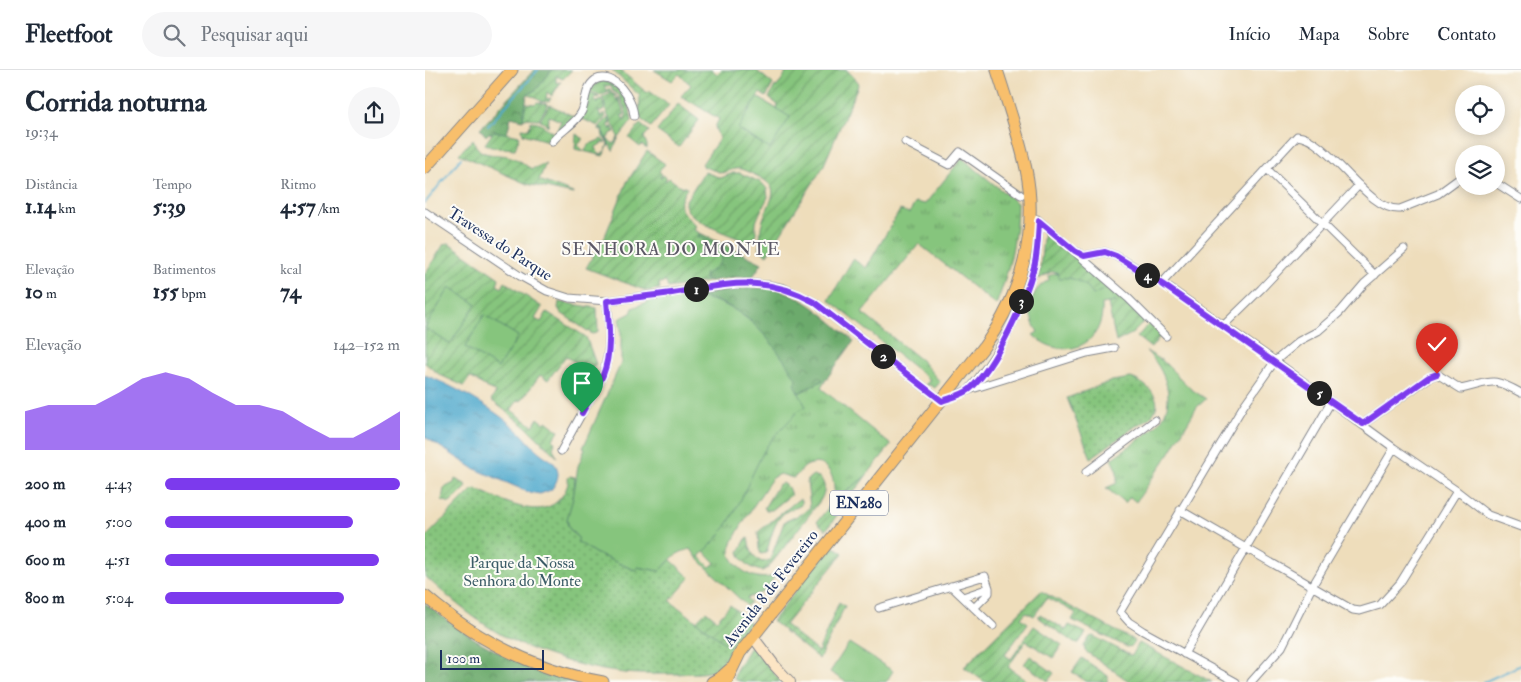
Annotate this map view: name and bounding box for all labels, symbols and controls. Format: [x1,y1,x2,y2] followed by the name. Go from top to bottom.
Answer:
[142,12,492,57] search box
[25,19,112,50] text: Fleetfoot
[160,21,188,49] icon: search
[200,23,308,47] text: Pesquisar aqui
[1229,23,1270,46] text: Início
[1298,23,1340,46] text: Mapa
[1368,23,1409,46] text: Sobre
[1437,23,1496,46] text: Contato
[25,85,206,120] text: Corrida noturna
[1455,85,1505,195] map controls
[1455,85,1505,135] button: locate
[348,87,400,139] button: share
[25,122,58,142] text: 19:34
[1455,145,1505,195] button: layers
[25,176,78,193] text: Distância
[153,176,192,193] text: Tempo
[280,176,316,193] text: Ritmo
[25,193,55,220] text: 1.14
[153,193,186,220] text: 5:39
[280,193,316,220] text: 4:57
[55,200,76,217] text: km
[316,200,340,217] text: /km
[444,203,556,285] street label: Travessa do Parque
[561,238,781,261] district label: SENHORA DO MONTE
[25,261,74,278] text: Elevação
[153,261,216,278] text: Batimentos
[280,261,302,278] text: kcal
[1135,262,1159,288] pin: 4
[1144,267,1151,284] text: 4
[683,276,709,302] pin: 1
[25,278,43,305] text: 10
[153,278,179,305] text: 155
[280,278,301,305] text: 74
[694,281,699,298] text: 1
[43,285,57,302] text: m
[179,285,206,302] text: bpm
[1009,288,1033,314] pin: 3
[1019,293,1024,310] text: 3
[1416,323,1458,374] pin
[1423,330,1451,358] icon: check
[25,335,81,355] text: Elevação
[333,335,400,355] text: 142–152 m
[871,344,895,368] pin: 2
[880,348,887,365] text: 2
[561,362,603,413] pin
[568,369,596,397] icon: arrive
[1307,380,1331,406] pin: 5
[1316,385,1323,402] text: 5
[25,474,65,494] text: 200 m
[105,474,132,494] text: 4:43
[830,490,888,516] road number: EN280
[25,512,66,532] text: 400 m
[105,512,132,532] text: 5:00
[719,525,823,651] street label: Avenida 8 de Fevereiro
[25,550,65,570] text: 600 m
[105,550,130,570] text: 4:51
[463,553,581,591] park label: Parque da Nossa Senhora do Monte
[25,588,65,608] text: 800 m
[105,588,133,608] text: 5:04
[440,647,544,670] scale bar
[447,650,480,667] text: 100 m

